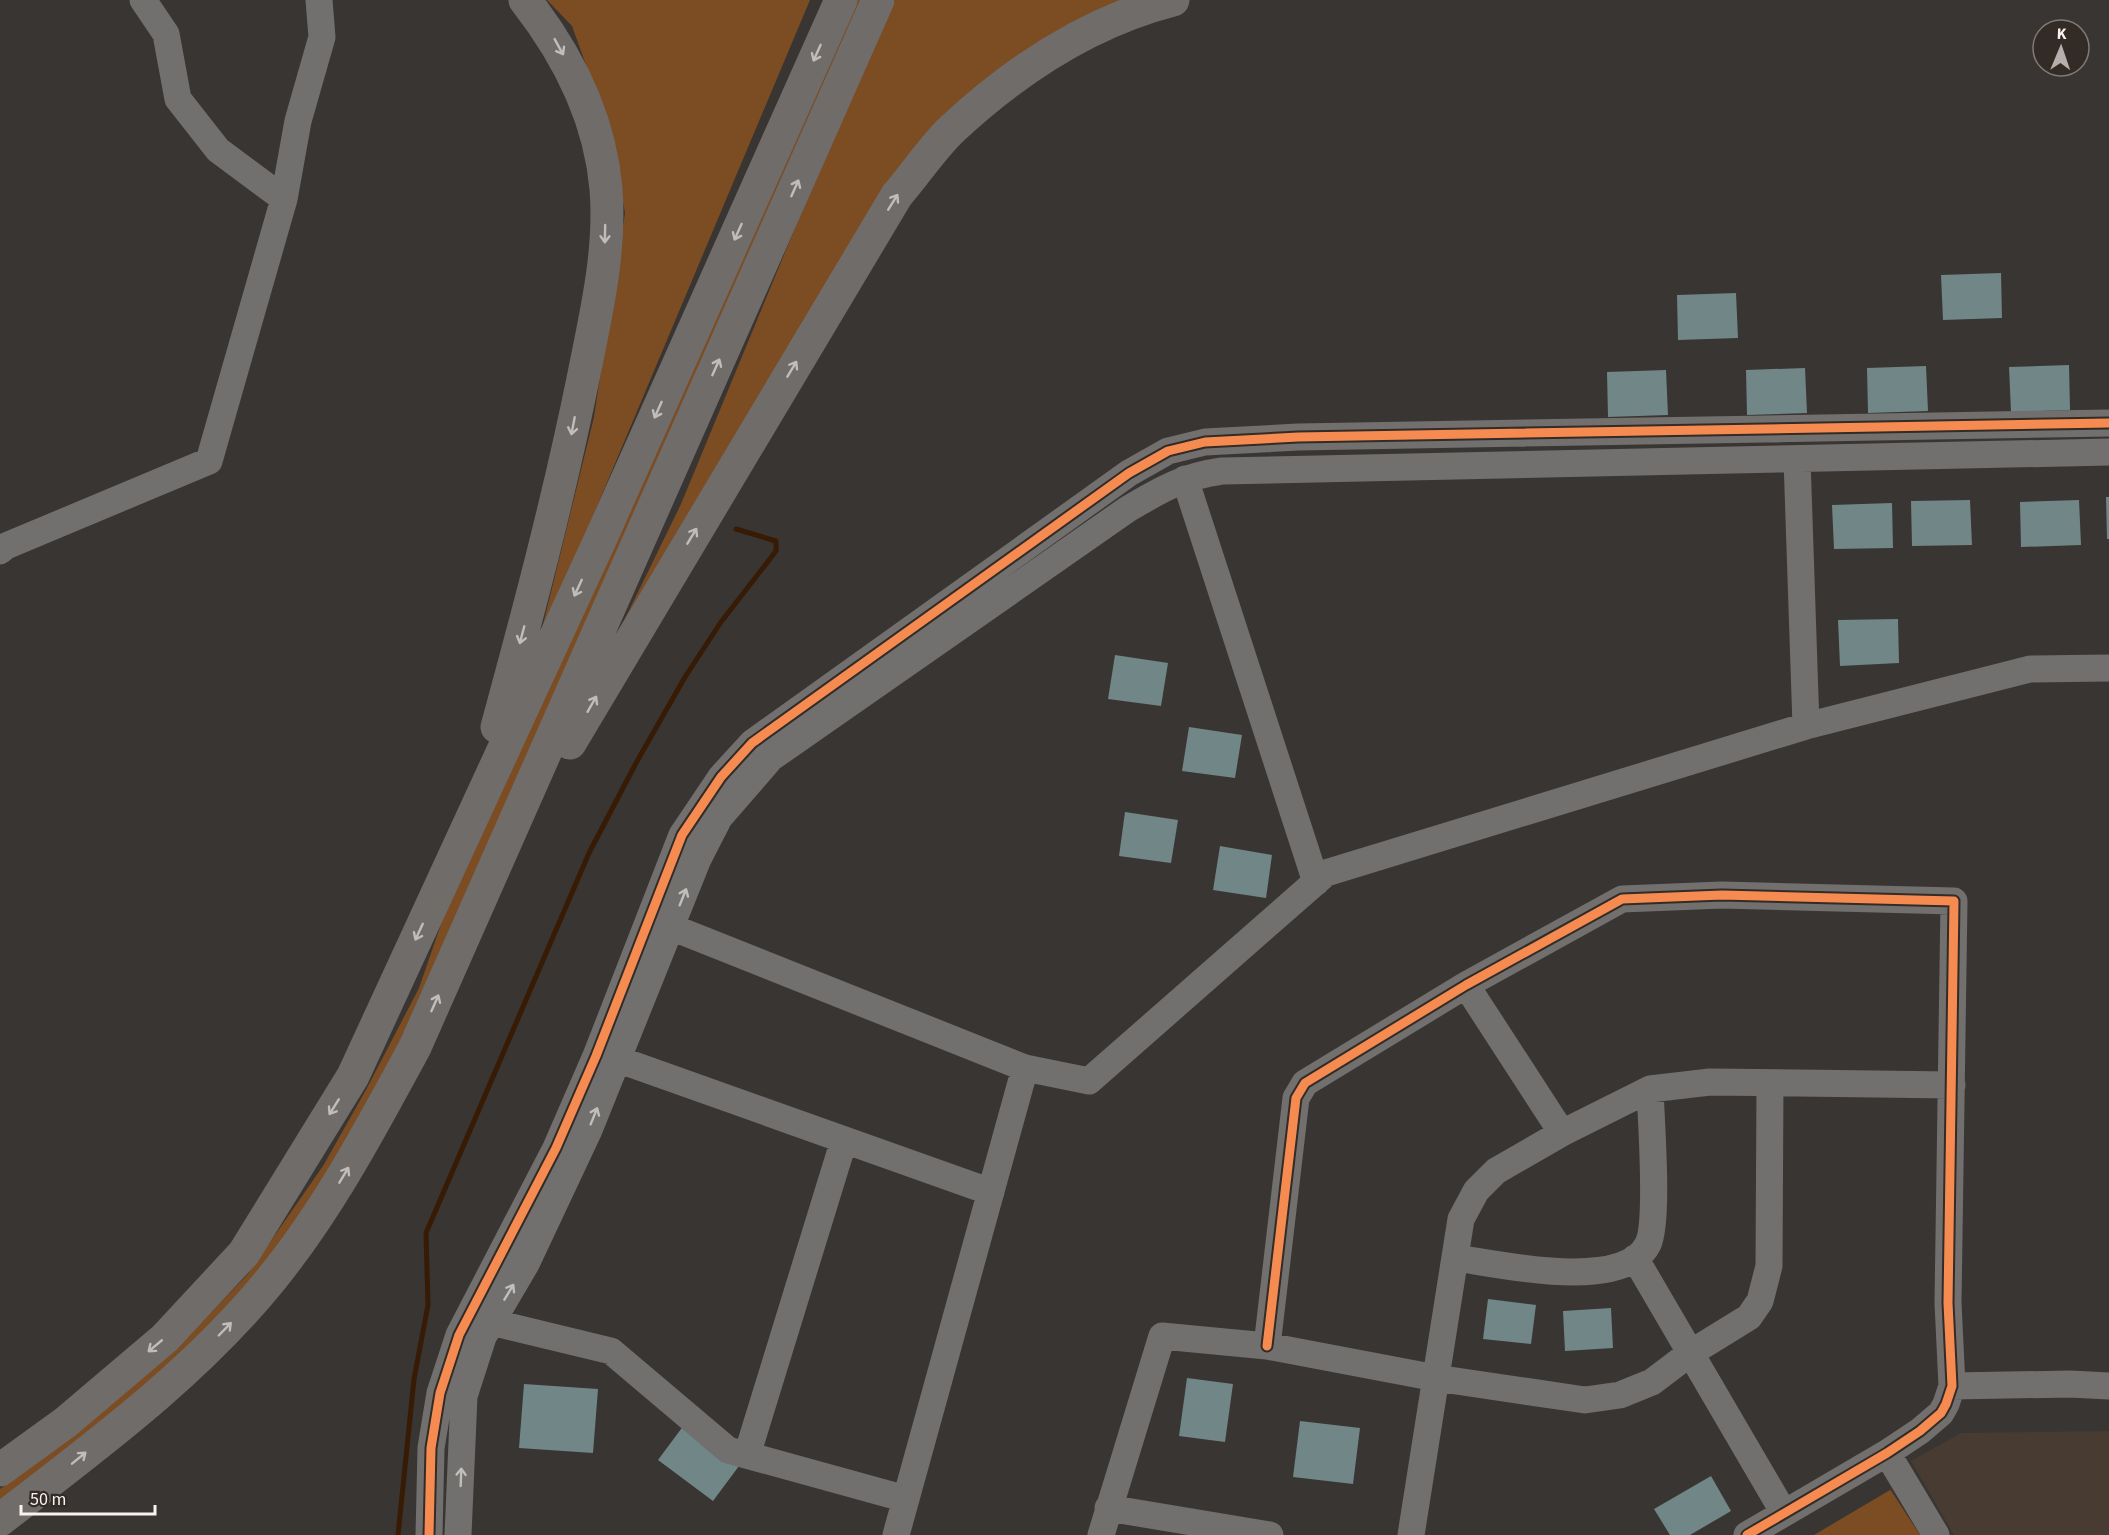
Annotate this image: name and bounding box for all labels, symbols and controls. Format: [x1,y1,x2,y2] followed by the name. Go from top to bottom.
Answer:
[2031,18,2091,78] north arrow
[2056,23,2067,45] text: K
[554,38,565,56] one-way arrow
[811,44,822,62] one-way arrow
[790,180,801,198] one-way arrow
[887,194,899,211] one-way arrow
[731,222,743,240] one-way arrow
[599,223,611,243] one-way arrow
[711,358,722,376] one-way arrow
[787,361,799,378] one-way arrow
[652,400,663,418] one-way arrow
[567,416,579,435] one-way arrow
[686,528,698,545] one-way arrow
[572,578,584,596] one-way arrow
[516,626,527,645] one-way arrow
[586,696,598,713] one-way arrow
[678,888,689,906] one-way arrow
[413,922,425,940] one-way arrow
[430,994,441,1012] one-way arrow
[327,1098,339,1115] one-way arrow
[589,1108,600,1126] one-way arrow
[338,1167,350,1184] one-way arrow
[504,1284,516,1301] one-way arrow
[217,1321,232,1336] one-way arrow
[148,1339,163,1353] one-way arrow
[71,1452,87,1465] one-way arrow
[455,1467,466,1487] one-way arrow
[21,1478,154,1516] scale bar
[30,1487,66,1512] text: 50 m

